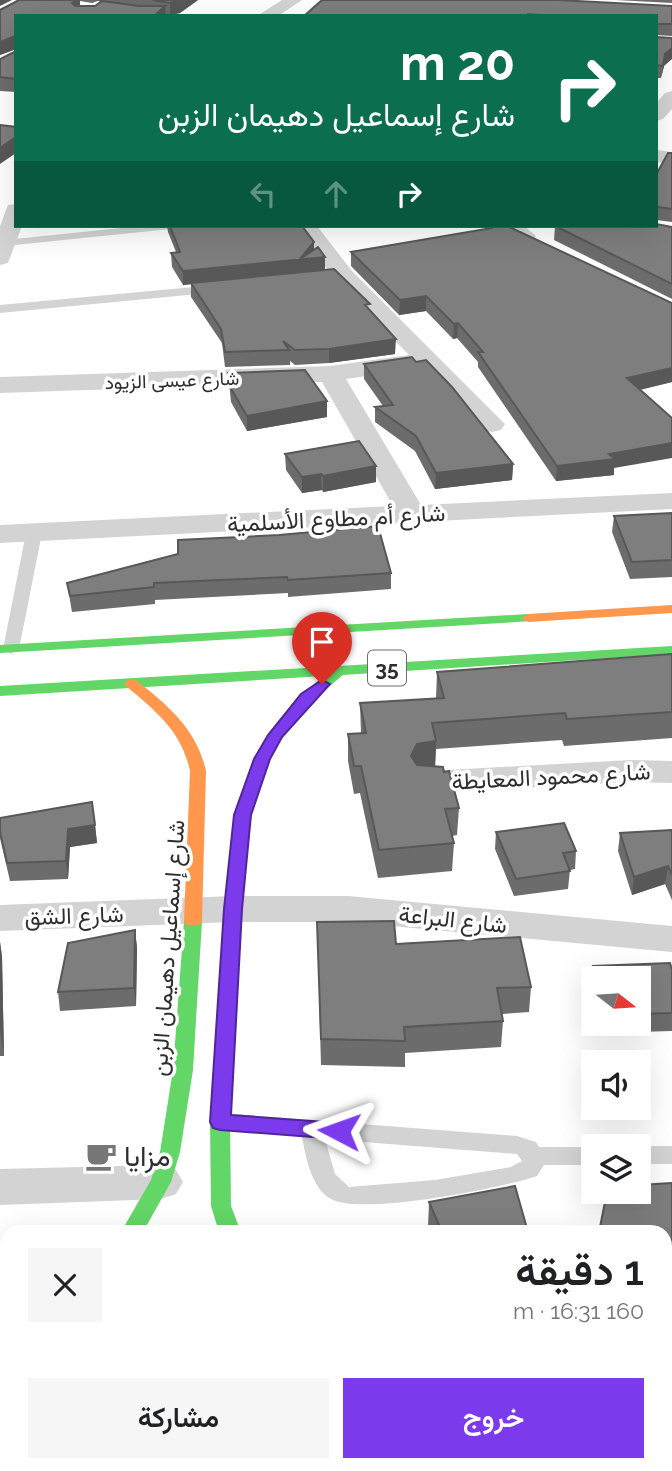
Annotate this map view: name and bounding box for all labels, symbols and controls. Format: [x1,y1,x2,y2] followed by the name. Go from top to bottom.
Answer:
[400,34,515,91] text: 20 m
[539,42,630,133] icon: right
[158,96,515,133] text: شارع إسماعيل دهيمان الزبن
[244,175,282,213] icon: left
[317,175,355,213] icon: ahead
[390,175,428,213] icon: right
[104,367,240,395] street label: شارع عيسى الزيود
[226,499,446,540] street label: شارع أم مطاوع الأسلمية
[292,612,352,684] pin
[303,623,341,661] icon: arrive
[368,650,406,686] road number: 35
[451,757,651,798] street label: شارع محمود المعايطة
[145,819,192,1077] street label: شارع إسماعيل دهيمان الزبن
[24,900,124,933] street label: شارع الشق
[397,900,508,941] street label: شارع البراعة
[581,966,651,1036] north arrow
[581,966,651,1204] map controls
[581,1050,651,1120] button: sound
[302,1094,376,1168] position arrow
[581,1134,651,1204] button: layers
[84,1139,118,1173] cafe icon: مزايا
[124,1140,170,1174] place label: مزايا
[515,1246,644,1295] text: 1 دقيقة
[28,1248,102,1322] button: close
[513,1297,644,1324] text: 160 m · 16:31
[28,1378,329,1458] button: مشاركة
[343,1378,644,1458] button: خروج

